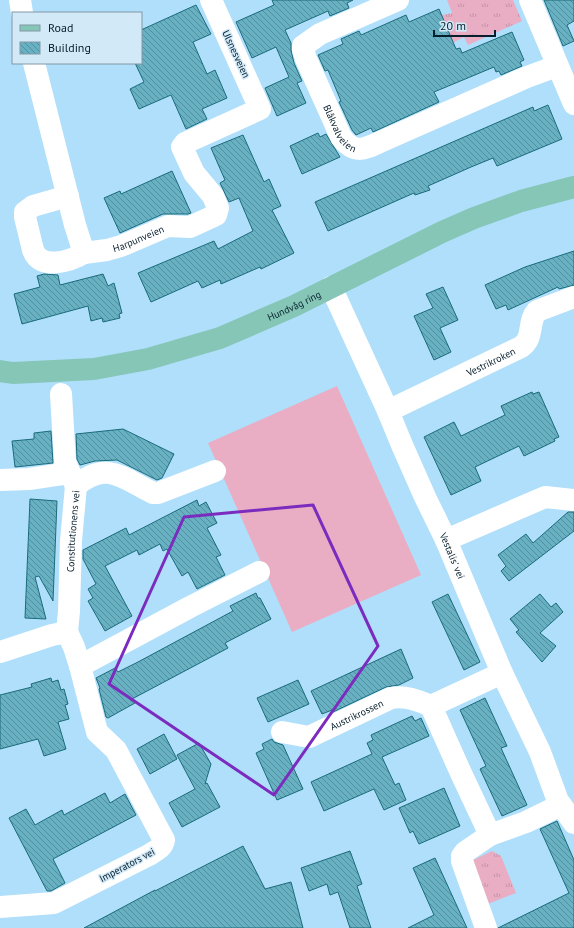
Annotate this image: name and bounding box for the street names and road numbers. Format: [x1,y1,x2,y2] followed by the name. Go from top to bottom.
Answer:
[219,28,253,80] street label: Ulsnesveien
[321,102,358,155] street label: Blåkvalveien
[111,222,166,255] street label: Harpunveien
[265,287,323,323] street label: Hundvåg ring
[463,344,517,379] street label: Vestrikroken
[64,490,82,572] street label: Constitutionens vei
[436,530,468,581] street label: Vestalis' vei
[328,696,385,733] street label: Austrikrossen
[97,845,157,885] street label: Imperators vei

